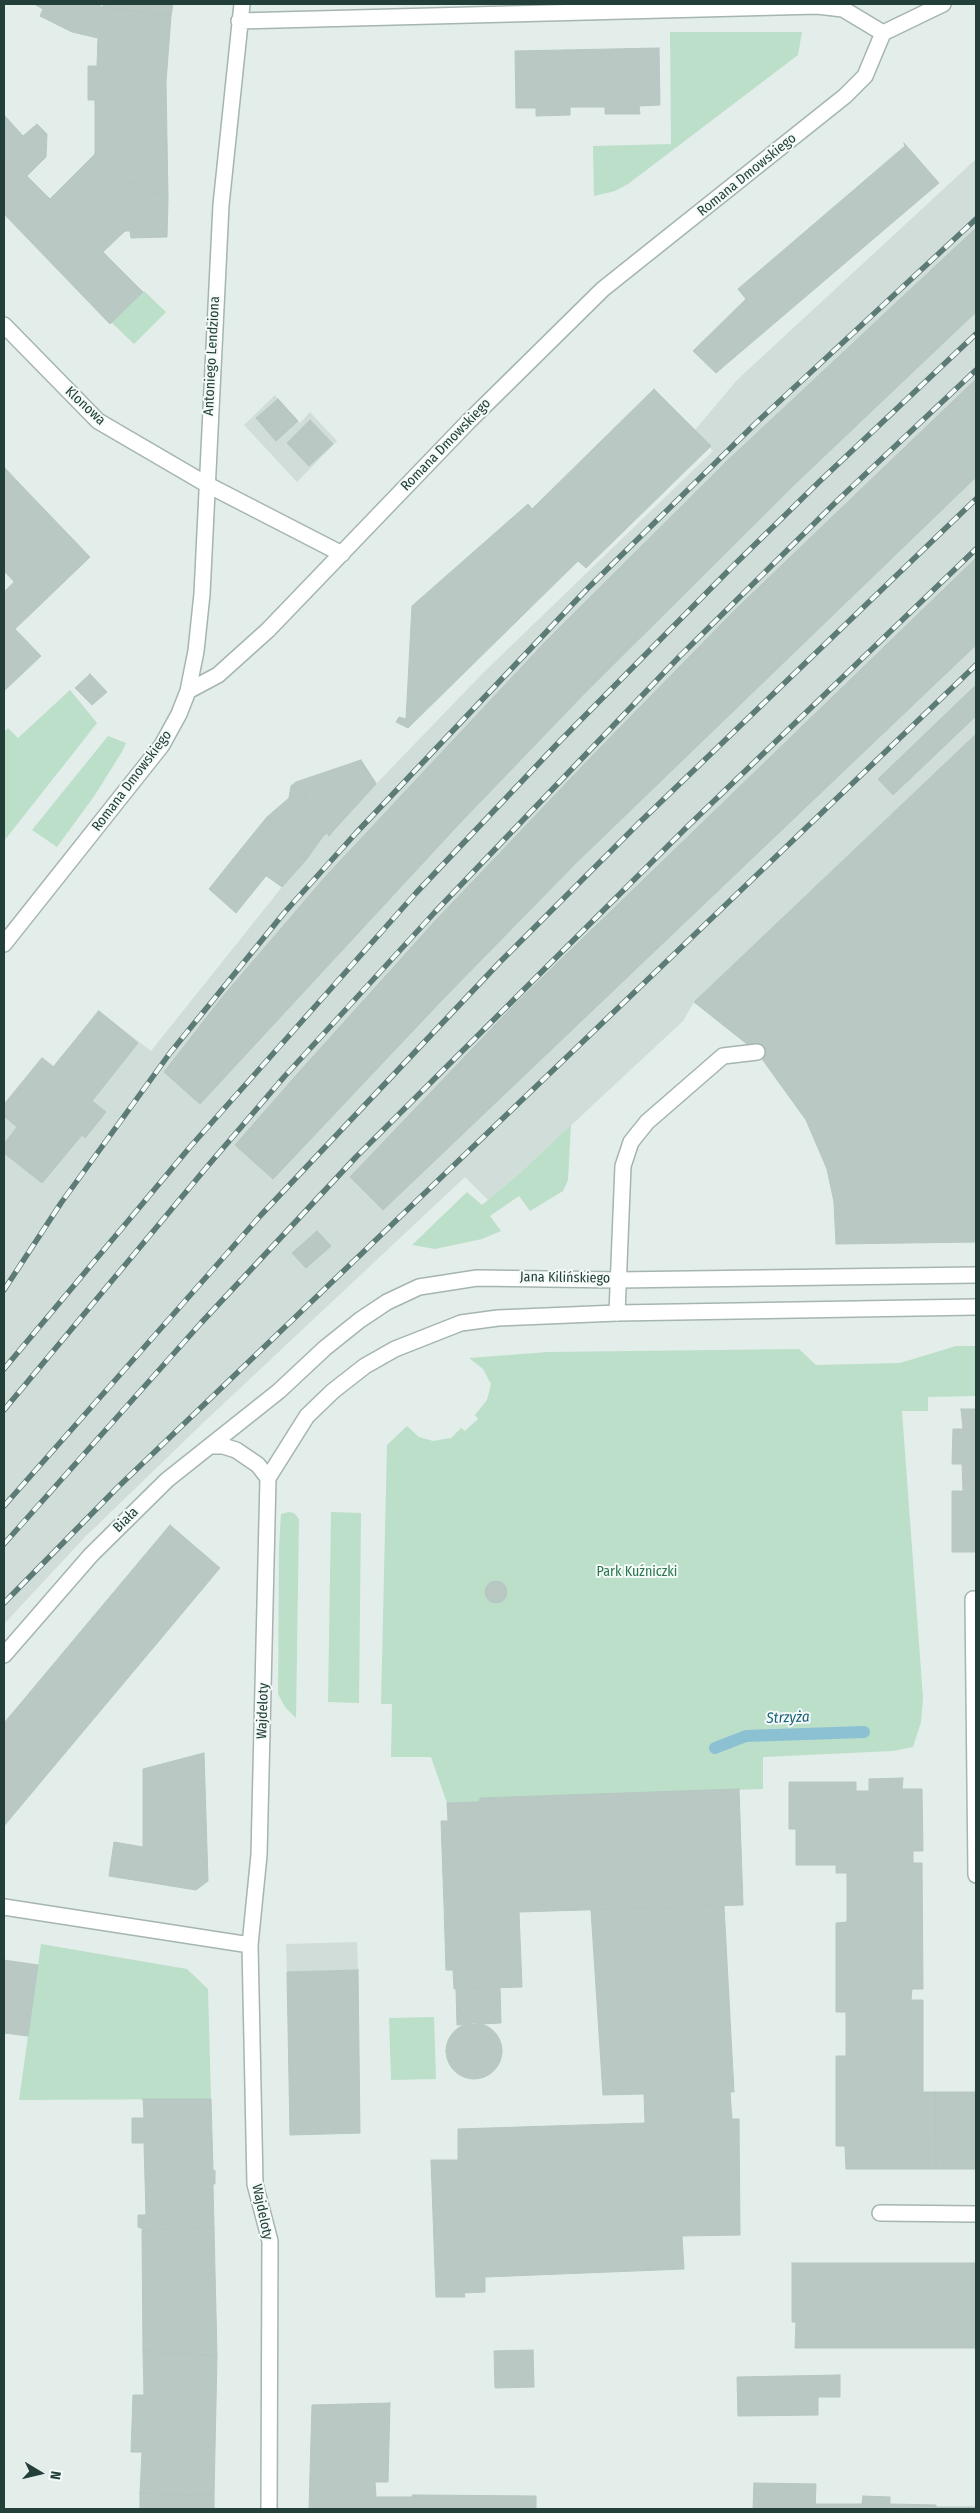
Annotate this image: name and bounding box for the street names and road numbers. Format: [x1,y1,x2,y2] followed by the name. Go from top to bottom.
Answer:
[694,130,800,220] street label: Romana Dmowskiego
[200,296,224,416] street label: Antoniego Lendziona
[61,383,109,429] street label: Klonowa
[398,395,494,495] street label: Romana Dmowskiego
[89,727,175,835] street label: Romana Dmowskiego
[520,1269,610,1287] street label: Jana Kilińskiego
[110,1504,142,1536] street label: Biała
[254,1682,272,1740] street label: Wajdeloty
[248,2183,276,2241] street label: Wajdeloty

